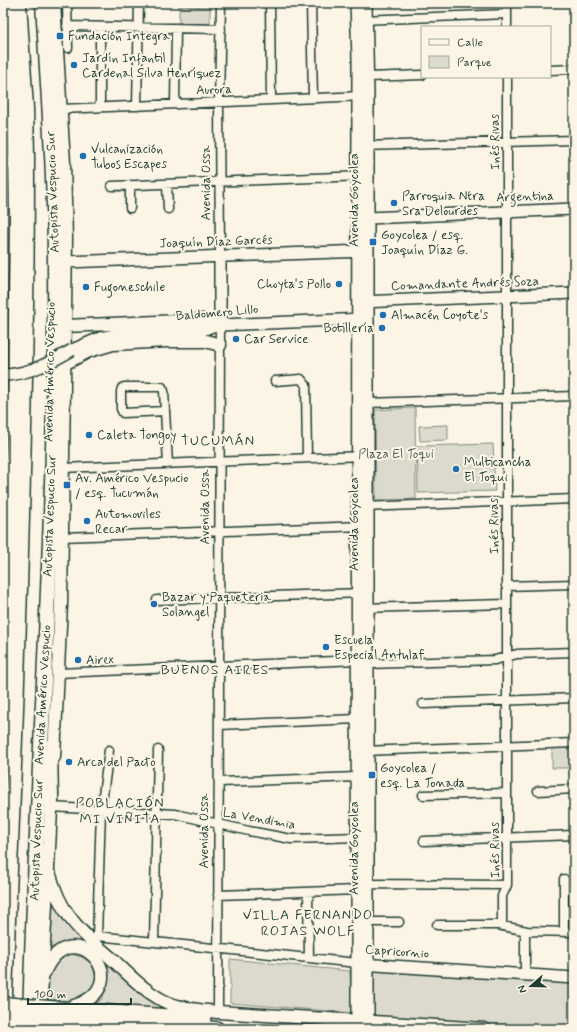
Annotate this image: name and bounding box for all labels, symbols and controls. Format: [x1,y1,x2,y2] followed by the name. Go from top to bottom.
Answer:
[421,26,551,78] legend
[68,28,170,45] place label: Fundación Integra
[55,31,65,41] marker: Fundación Integra
[457,35,483,51] text: Calle
[82,50,221,82] place label: Jardín Infantil Cardenal Silva Henríquez
[457,55,492,71] text: Parque
[69,60,79,70] marker: Jardín Infantil Cardenal Silva Henríquez
[196,81,232,99] street label: Aurora
[487,114,504,170] street label: Inés Rivas
[42,130,64,253] street label: Autopista Vespucio Sur
[91,141,167,173] place label: Vulcanización Tubos Escapes
[198,145,215,220] street label: Avenida Ossa
[78,151,88,161] marker: Vulcanización Tubos Escapes
[346,153,363,247] street label: Avenida Goycolea
[496,187,554,208] street label: Argentina
[402,188,485,220] place label: Parroquia Ntra Sra Delourdes
[389,198,399,208] marker: Parroquia Ntra Sra Delourdes
[381,227,468,259] place label: Goycolea / esq. Joaquín Díaz G.
[159,232,273,252] street label: Joaquín Díaz Garcés
[368,237,378,247] marker: Goycolea / esq. Joaquín Díaz G.
[391,273,539,295] street label: Comandante Andrés Soza
[257,276,331,293] place label: Choyta's Pollo
[94,279,165,298] place label: Fugoneschile
[334,279,344,289] marker: Choyta's Pollo
[81,282,91,292] marker: Fugoneschile
[175,301,259,325] street label: Baldomero Lillo
[40,302,60,442] street label: Avenida Américo Vespucio
[391,307,489,324] place label: Almacén Coyote's
[378,310,388,320] marker: Almacén Coyote's
[324,320,374,337] place label: Botillería
[377,323,387,333] marker: Botillería
[244,331,308,348] place label: Car Service
[231,334,241,344] marker: Car Service
[97,427,176,445] place label: Caleta Tongoy
[84,430,94,440] marker: Caleta Tongoy
[181,432,255,450] district label: TUCUMÁN
[358,446,434,463] park label: Plaza El Toqui
[39,454,61,577] street label: Autopista Vespucio Sur
[464,454,532,486] place label: Multicancha El Toqui
[451,464,461,474] marker: Multicancha El Toqui
[197,469,214,544] street label: Avenida Ossa
[75,470,188,502] place label: Av. Américo Vespucio / esq. Tucumán
[346,477,363,571] street label: Avenida Goycolea
[62,480,72,490] marker: Av. Américo Vespucio / esq. Tucumán
[486,498,503,554] street label: Inés Rivas
[95,506,161,538] place label: Automoviles Recar
[82,516,92,526] marker: Automoviles Recar
[162,589,271,621] place label: Bazar y Paqueteria Solangel
[149,599,159,609] marker: Bazar y Paqueteria Solangel
[31,625,55,765] street label: Avenida Américo Vespucio
[334,632,425,664] place label: Escuela Especial Antulaf
[321,642,331,652] marker: Escuela Especial Antulaf
[86,652,114,669] place label: Airex
[73,655,83,665] marker: Airex
[161,661,269,679] district label: BUENOS AIRES
[77,754,156,771] place label: Arca del Pacto
[64,757,74,767] marker: Arca del Pacto
[380,760,466,792] place label: Goycolea / esq. La Tonada
[367,770,377,780] marker: Goycolea / esq. La Tonada
[26,778,48,901] street label: Autopista Vespucio Sur
[196,793,213,868] street label: Avenida Ossa
[76,794,164,828] district label: POBLACIÓN MI VIÑITA
[346,801,363,895] street label: Avenida Goycolea
[221,804,297,834] street label: La Vendimia
[487,822,504,878] street label: Inés Rivas
[243,906,373,940] district label: VILLA FERNANDO ROJAS WOLF
[364,941,430,963] street label: Capricornio
[511,966,551,1006] north arrow
[28,980,131,1006] scale bar
[515,983,530,995] text: N
[34,987,66,1003] text: 100 m

